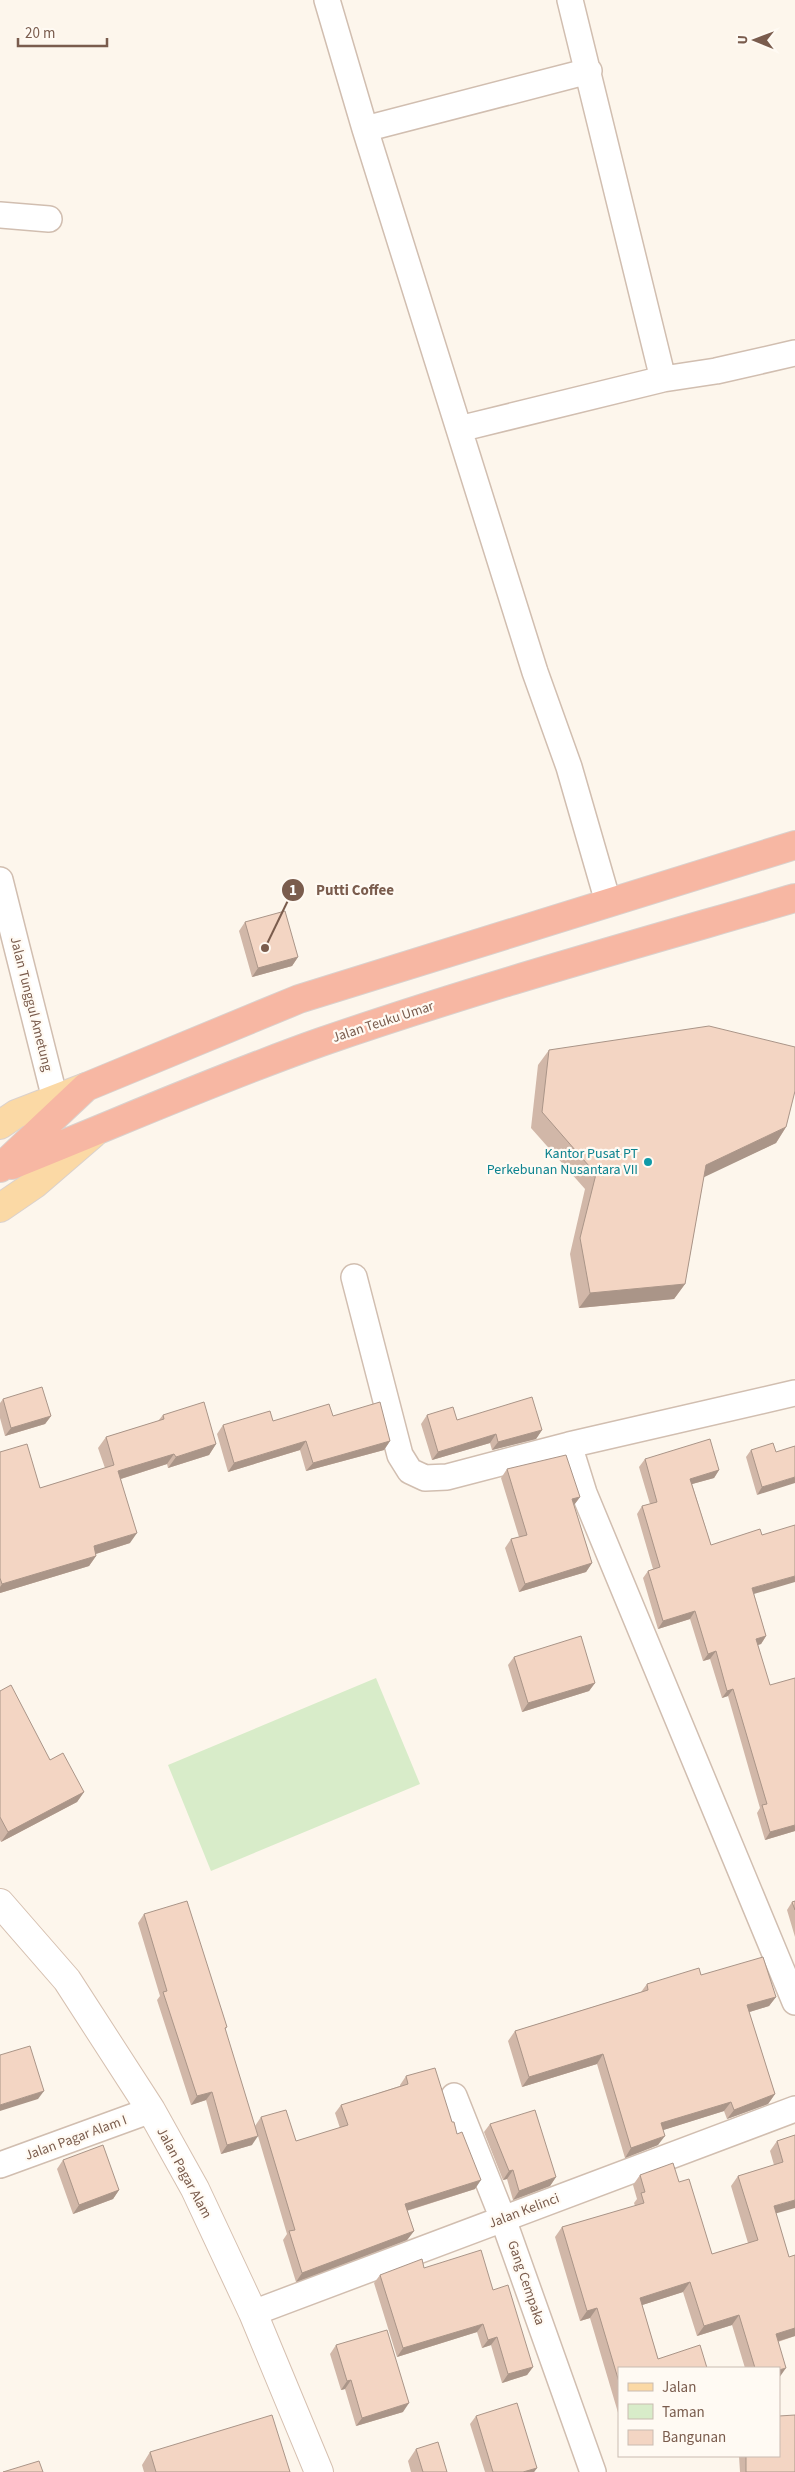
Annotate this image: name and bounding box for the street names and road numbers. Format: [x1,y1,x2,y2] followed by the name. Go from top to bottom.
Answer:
[5,935,57,1073] street label: Jalan Tunggul Ametung
[330,996,436,1048] street label: Jalan Teuku Umar
[22,2110,130,2166] street label: Jalan Pagar Alam I
[152,2124,216,2222] street label: Jalan Pagar Alam
[486,2188,562,2234] street label: Jalan Kelinci
[502,2238,550,2328] street label: Gang Cempaka

